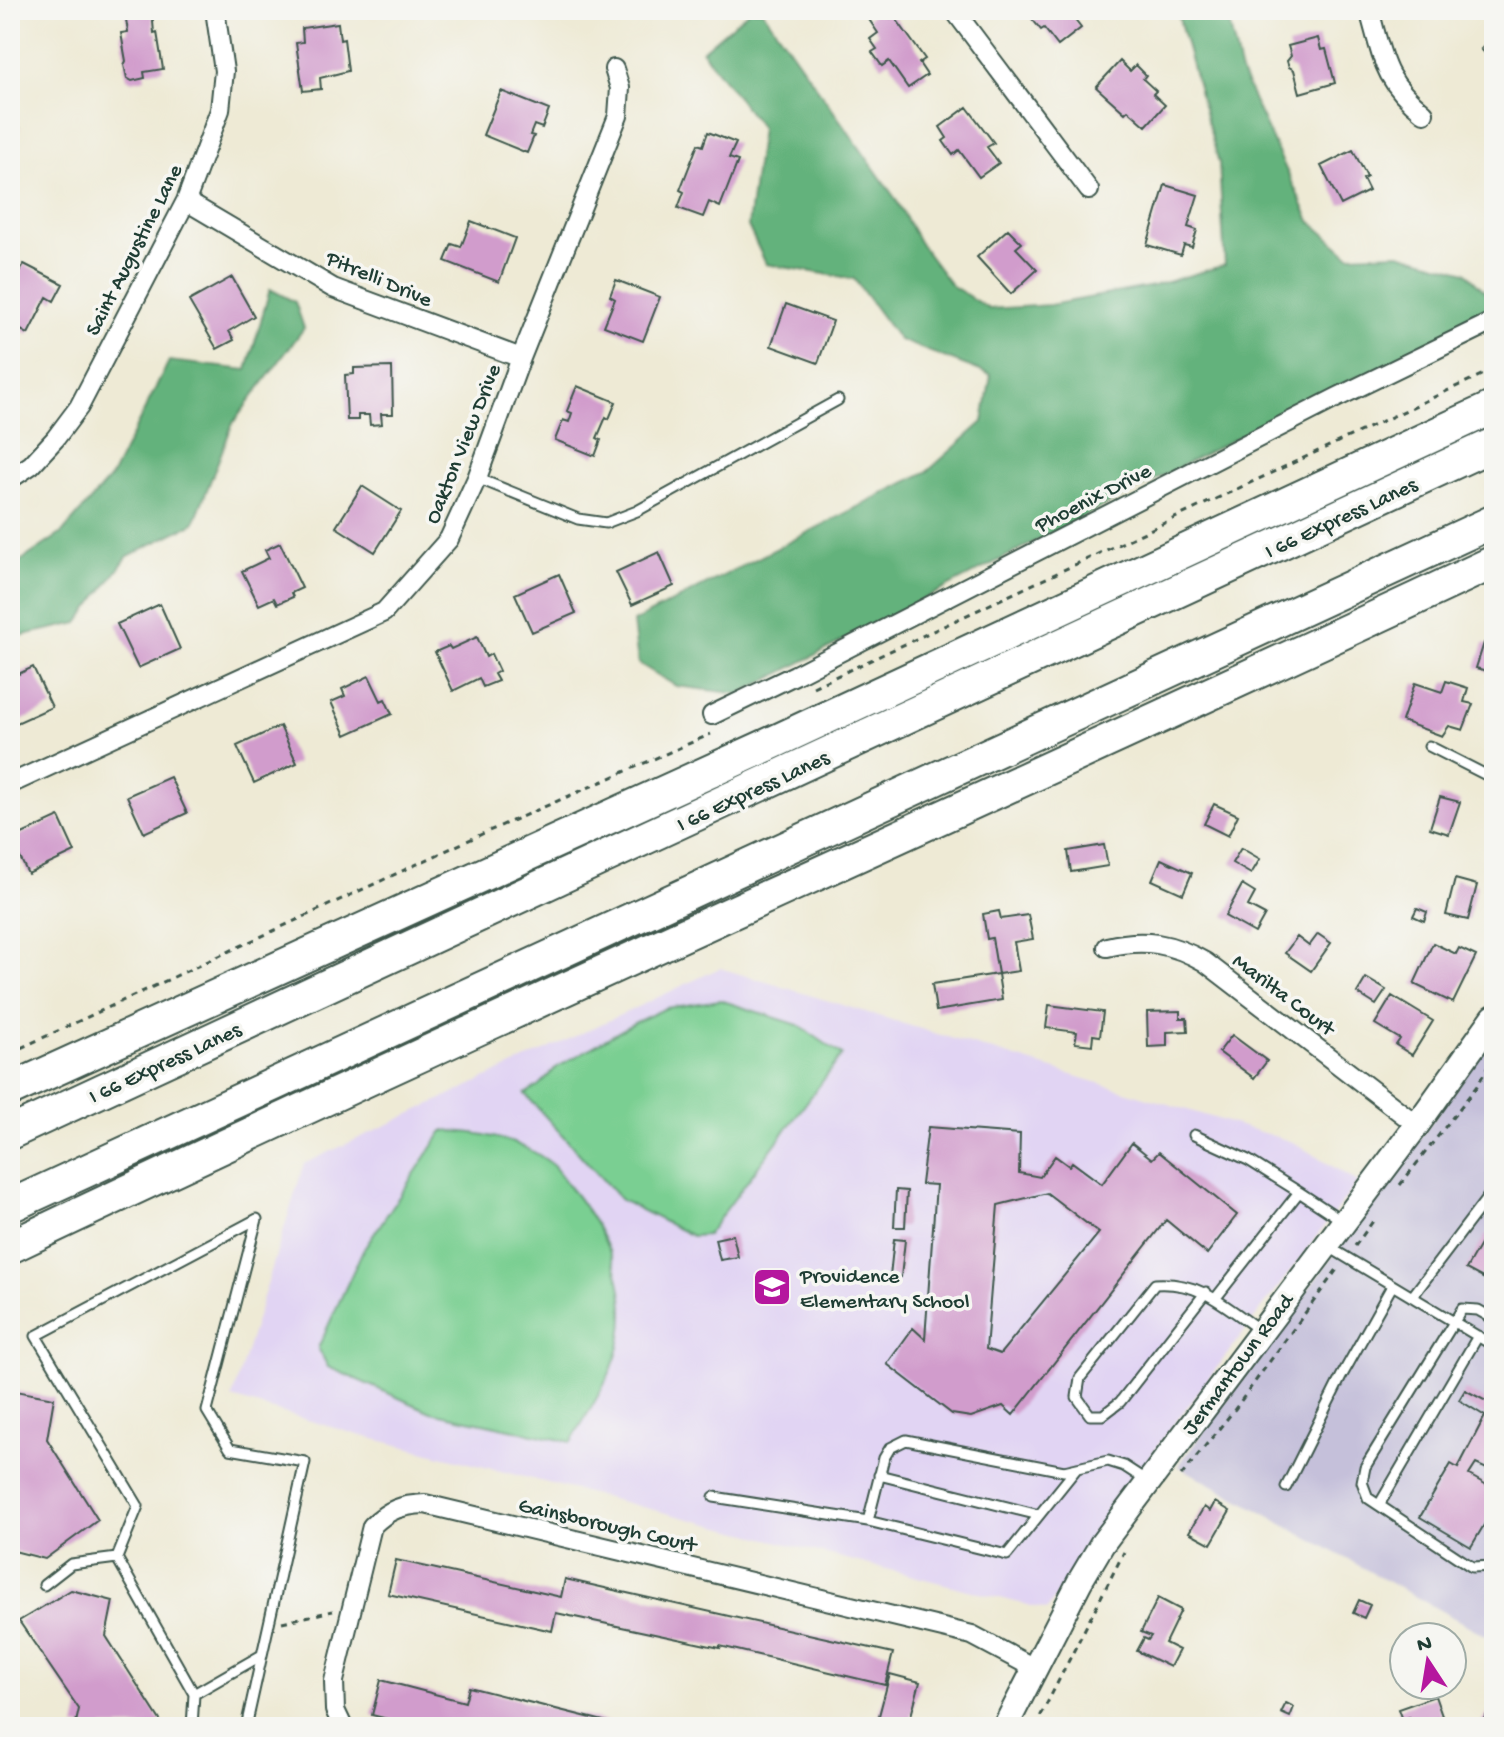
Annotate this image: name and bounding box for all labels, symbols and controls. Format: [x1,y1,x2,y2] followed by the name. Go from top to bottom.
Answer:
[81,160,190,341] street label: Saint Augustine Lane
[321,246,436,315] street label: Pitrelli Drive
[421,360,509,528] street label: Oakton View Drive
[1031,459,1157,540] street label: Phoenix Drive
[1261,473,1423,566] street label: I 66 Express Lanes
[673,746,835,839] street label: I 66 Express Lanes
[1226,949,1341,1044] street label: Marilta Court
[85,1018,247,1111] street label: I 66 Express Lanes
[799,1265,970,1316] place label: Providence Elementary School
[751,1266,793,1308] school or university icon: Providence Elementary School
[1178,1288,1302,1441] street label: Jermantown Road
[516,1494,701,1560] street label: Gainsborough Court
[1388,1621,1468,1701] north arrow
[1415,1631,1434,1660] text: N

